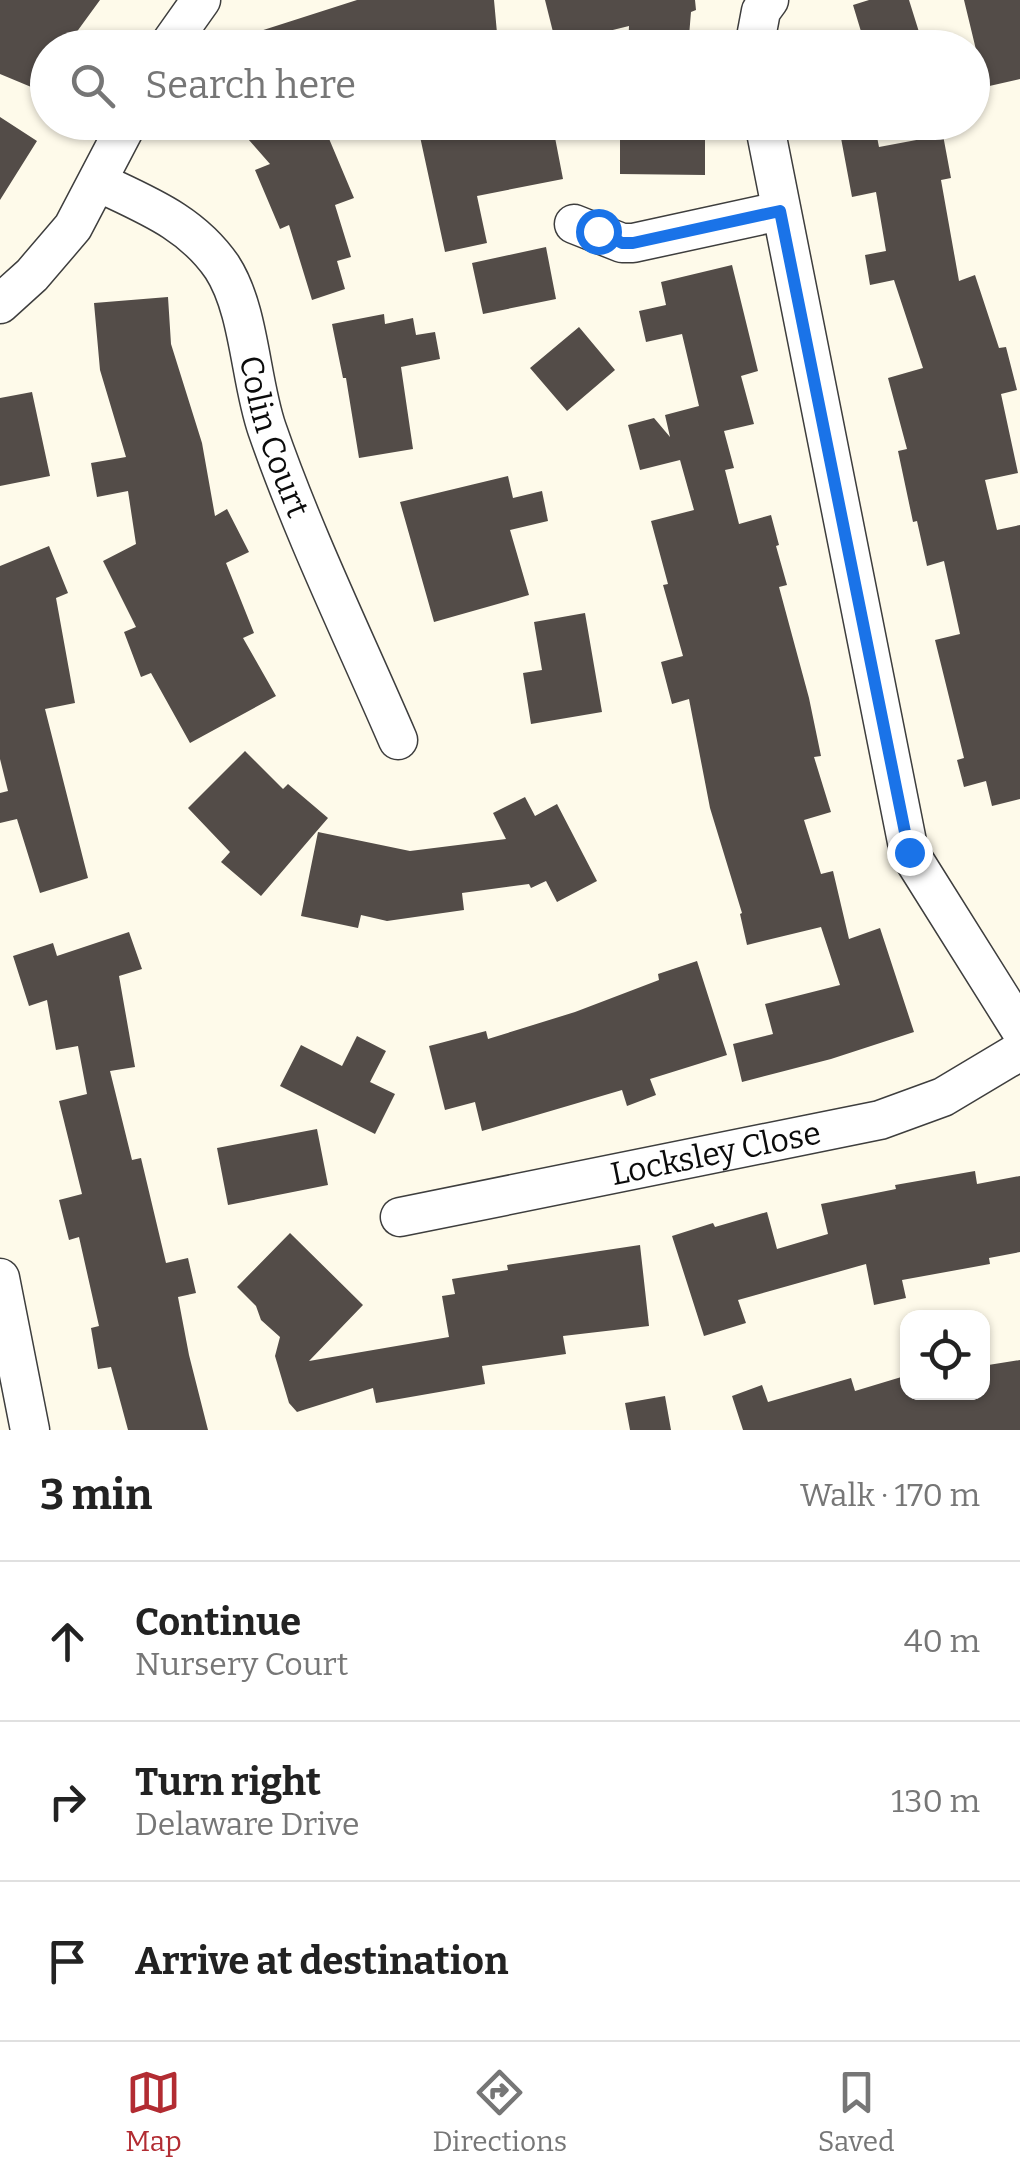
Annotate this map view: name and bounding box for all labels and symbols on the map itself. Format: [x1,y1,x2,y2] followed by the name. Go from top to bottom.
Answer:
[576,209,622,255] route start
[232,353,318,523] street label: Colin Court
[887,830,933,876] route end
[607,1113,824,1193] street label: Locksley Close

